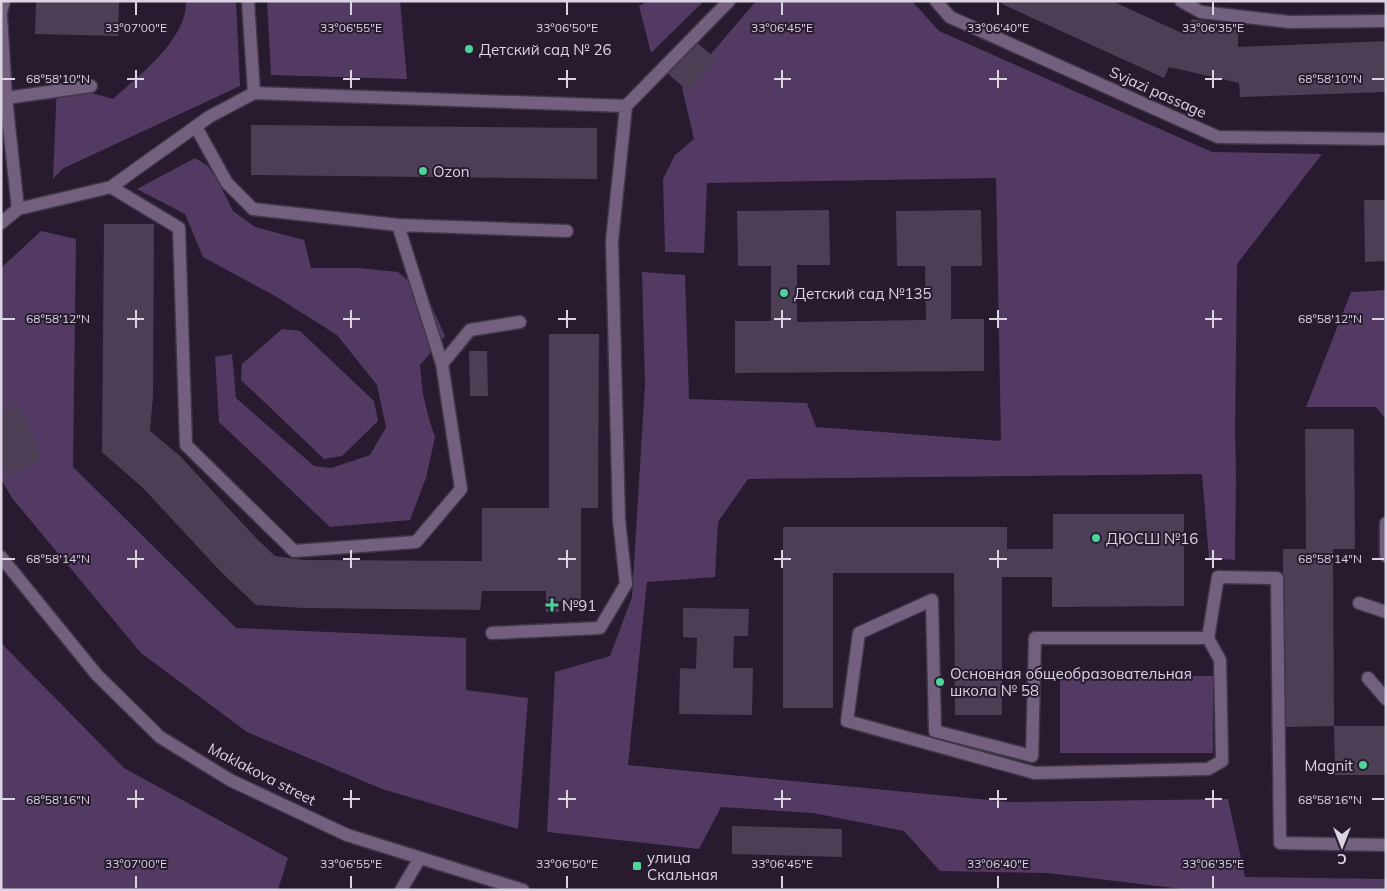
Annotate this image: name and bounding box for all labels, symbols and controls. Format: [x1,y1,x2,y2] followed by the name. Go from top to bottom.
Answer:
[105,20,167,35] text: 33°07'00"E
[320,20,382,35] text: 33°06'55"E
[536,20,598,35] text: 33°06'50"E
[751,20,813,35] text: 33°06'45"E
[967,20,1029,35] text: 33°06'40"E
[1182,20,1244,35] text: 33°06'35"E
[479,40,612,59] place label: Детский сад № 26
[463,43,475,55] marker: Детский сад № 26
[1107,62,1209,122] street label: Svjazi passage
[26,71,90,86] text: 68°58'10"N
[1298,71,1362,86] text: 68°58'10"N
[433,162,470,181] place label: Ozon
[417,165,429,177] marker: Ozon
[794,284,932,303] place label: Детский сад №135
[778,287,790,299] marker: Детский сад №135
[26,311,90,326] text: 68°58'12"N
[1298,311,1362,326] text: 68°58'12"N
[1106,529,1198,548] place label: ДЮСШ №16
[1090,532,1102,544] marker: ДЮСШ №16
[26,551,90,566] text: 68°58'14"N
[1298,551,1362,566] text: 68°58'14"N
[562,596,596,615] place label: №91
[546,599,558,611] marker: №91
[950,664,1192,700] place label: Основная общеобразовательная школа № 58
[934,676,946,688] marker: Основная общеобразовательная школа № 58
[205,739,319,809] street label: Maklakova street
[1304,756,1353,775] place label: Magnit
[1357,759,1369,771] marker: Magnit
[26,792,90,807] text: 68°58'16"N
[1298,792,1362,807] text: 68°58'16"N
[1317,821,1367,871] north arrow
[647,848,718,884] place label: улица Скальная
[1337,850,1347,868] text: С
[105,856,167,871] text: 33°07'00"E
[320,856,382,871] text: 33°06'55"E
[536,856,598,871] text: 33°06'50"E
[751,856,813,871] text: 33°06'45"E
[967,856,1029,871] text: 33°06'40"E
[1182,856,1244,871] text: 33°06'35"E
[631,860,643,872] marker: улица Скальная

